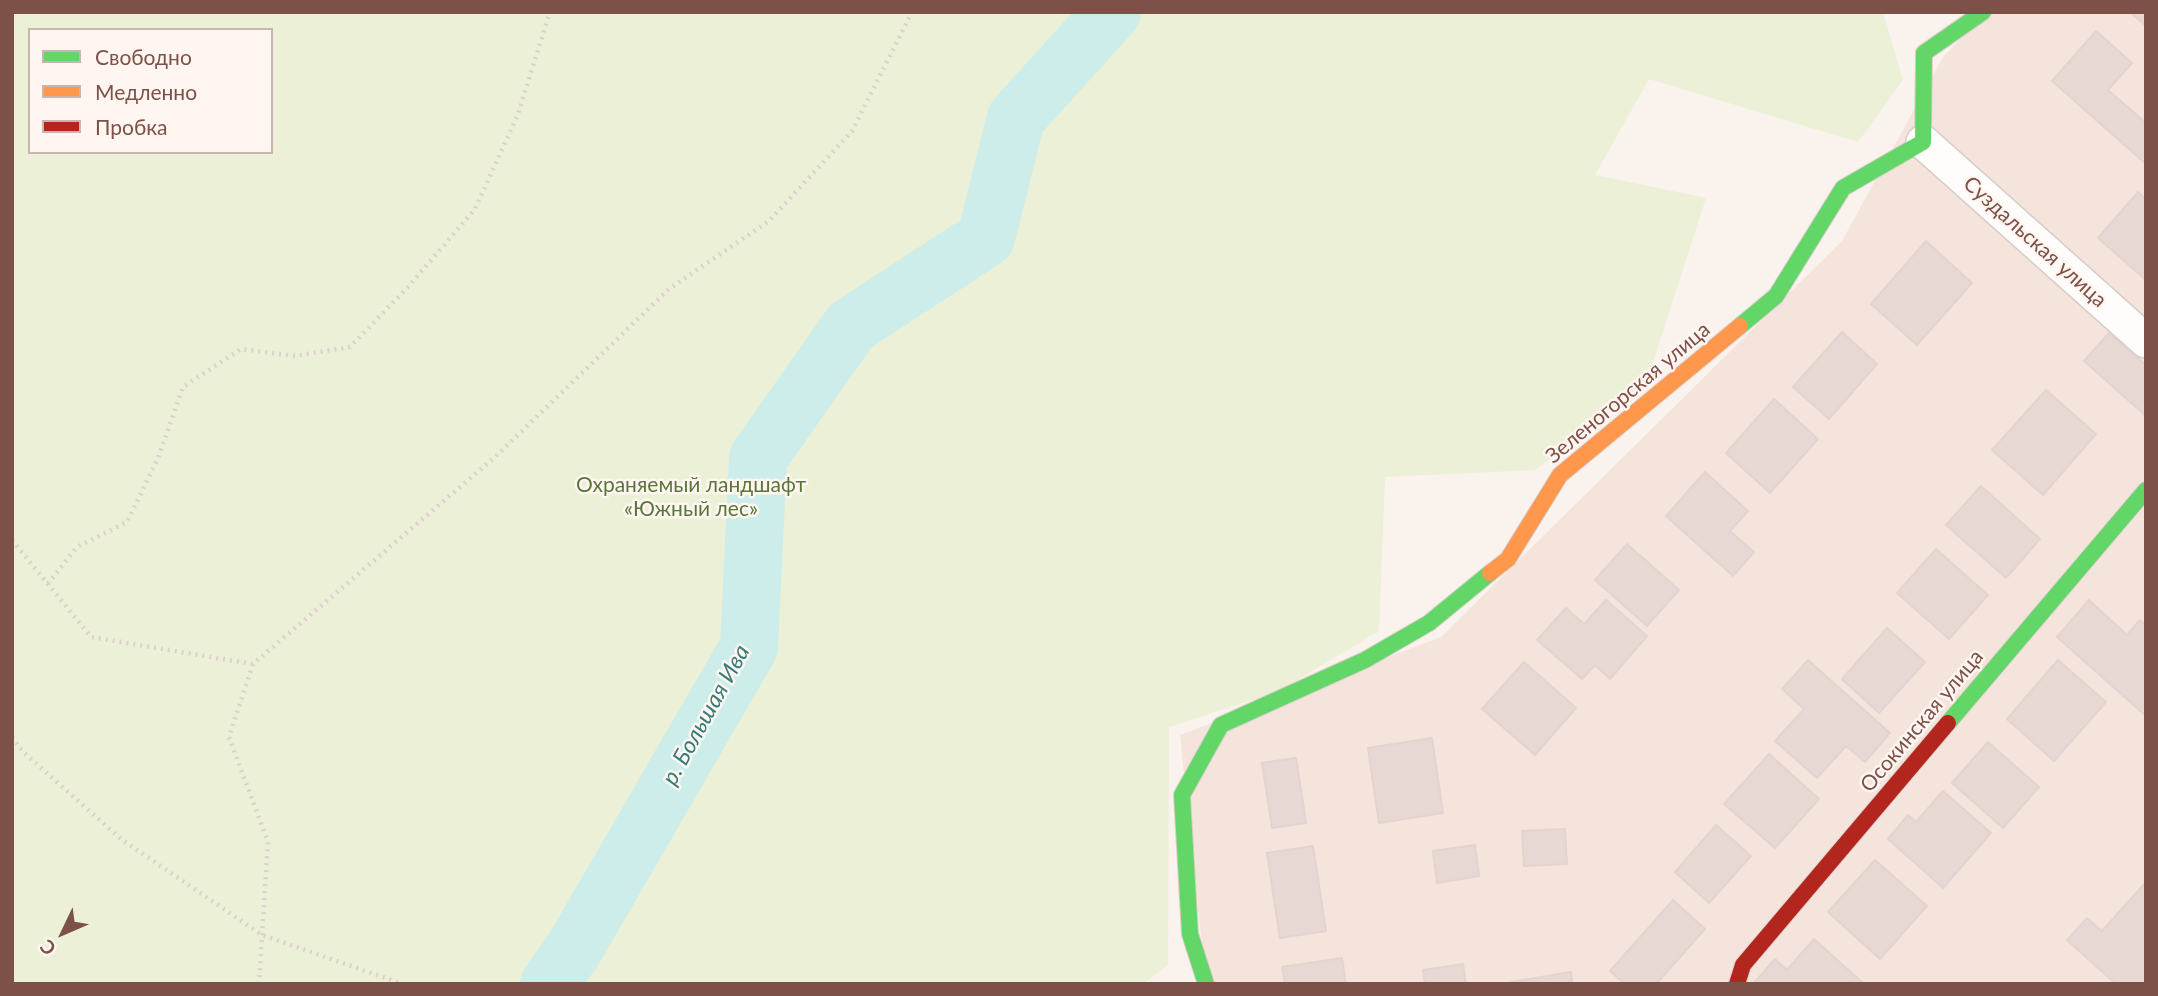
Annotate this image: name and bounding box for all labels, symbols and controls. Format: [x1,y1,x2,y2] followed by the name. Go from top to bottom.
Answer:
[28,28,273,154] legend
[95,44,192,69] text: Свободно
[95,79,197,104] text: Медленно
[95,114,168,139] text: Пробка
[1958,171,2112,313] street label: Суздальская улица
[1541,317,1715,469] street label: Зеленогорская улица
[576,472,806,522] park label: Охраняемый ландшафт «Южный лес»
[656,640,756,790] water label: р. Большая Ива
[1855,645,1989,797] street label: Осокинская улица
[28,898,98,968] north arrow
[35,935,60,960] text: С

